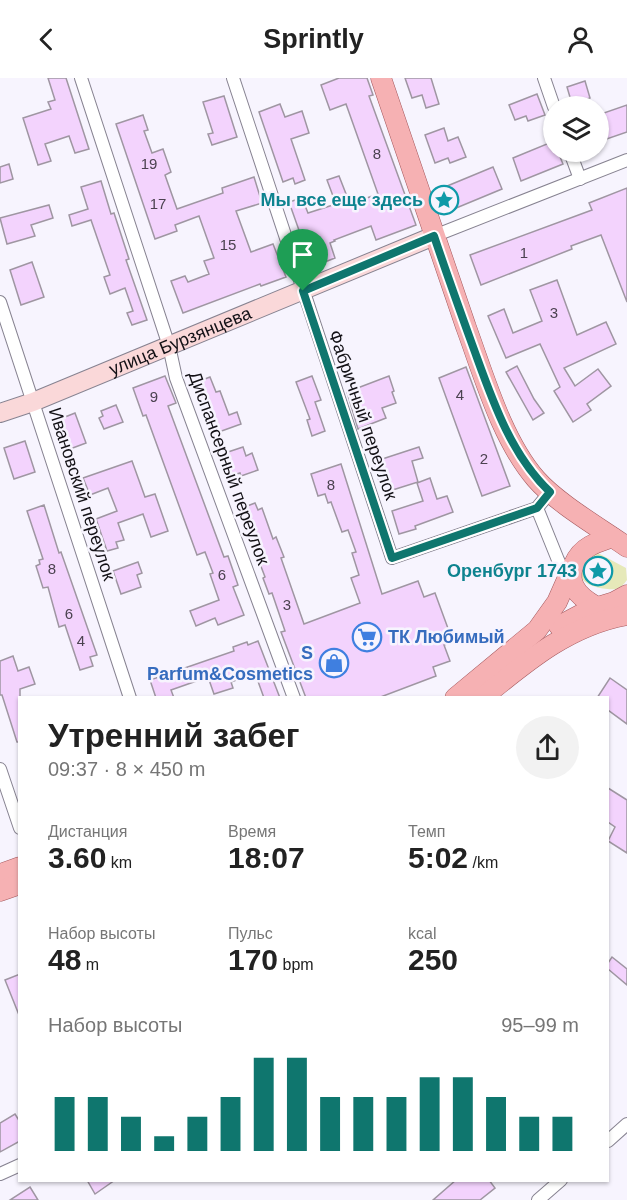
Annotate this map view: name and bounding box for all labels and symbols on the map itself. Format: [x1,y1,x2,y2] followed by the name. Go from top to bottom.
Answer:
[373,145,381,162] house number: 8
[141,155,157,172] house number: 19
[428,184,460,216] place icon: Мы все еще здесь
[261,190,423,210] place label: Мы все еще здесь
[150,195,166,212] house number: 17
[277,229,328,291] pin
[220,236,236,253] house number: 15
[520,244,528,261] house number: 1
[106,302,255,379] street label: улица Бурзянцева
[550,304,558,321] house number: 3
[325,328,401,503] street label: Фабричный переулок
[185,368,273,568] street label: Диспансерный переулок
[456,386,464,403] house number: 4
[150,388,158,405] house number: 9
[45,405,119,583] street label: Ивановский переулок
[480,450,488,467] house number: 2
[327,476,335,493] house number: 8
[582,555,614,587] place icon: Оренбург 1743
[48,560,56,577] house number: 8
[447,561,577,581] place label: Оренбург 1743
[218,566,226,583] house number: 6
[283,596,291,613] house number: 3
[65,605,73,622] house number: 6
[351,621,383,653] supermarket icon: ТК Любимый
[388,627,505,647] place label: ТК Любимый
[77,632,85,649] house number: 4
[147,643,313,684] place label: S Parfum&Cosmetics
[318,647,350,679] shop icon: S Parfum&Cosmetics

